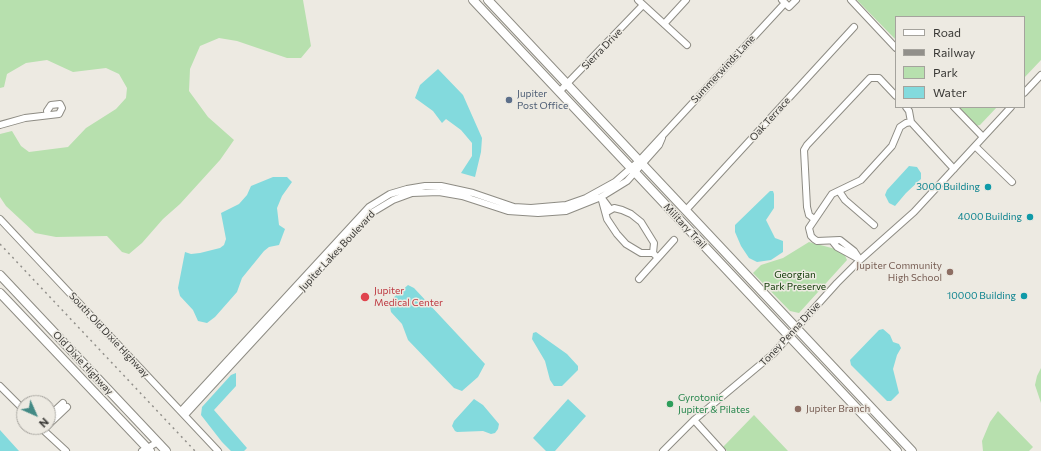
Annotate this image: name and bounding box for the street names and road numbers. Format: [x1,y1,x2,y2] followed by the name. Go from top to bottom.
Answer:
[579,26,625,72] street label: Sierra Drive
[688,32,758,106] street label: Summerwinds Lane
[747,95,793,143] street label: Oak Terrace
[661,201,709,251] street label: Military Trail
[297,208,377,294] street label: Jupiter Lakes Boulevard
[66,290,152,380] street label: South Old Dixie Highway
[757,299,823,369] street label: Toney Penna Drive
[50,329,116,397] street label: Old Dixie Highway

